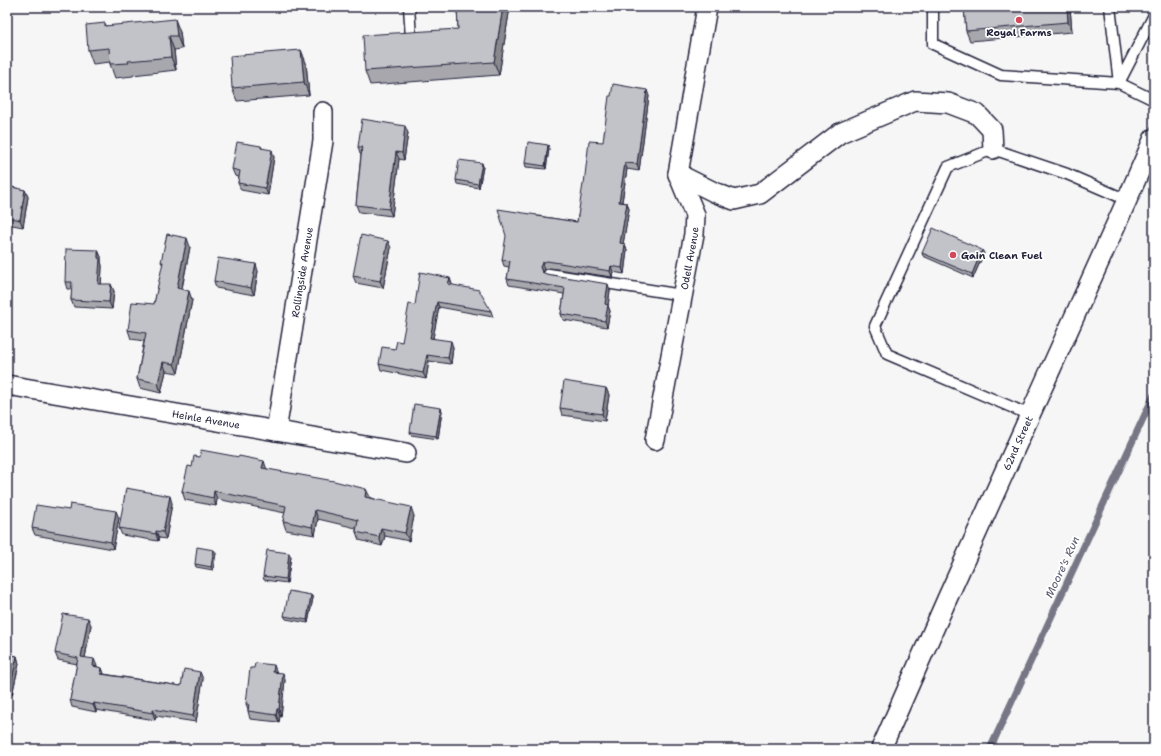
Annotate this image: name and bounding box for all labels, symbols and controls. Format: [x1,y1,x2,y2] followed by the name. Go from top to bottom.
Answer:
[1014,15,1024,25] marker: Royal Farms
[986,26,1052,39] place label: Royal Farms
[289,226,316,318] street label: Rollingside Avenue
[678,226,701,291] street label: Odell Avenue
[961,249,1043,262] place label: Gain Clean Fuel
[948,250,958,260] marker: Gain Clean Fuel
[171,407,241,432] street label: Heinle Avenue
[1000,414,1036,472] street label: 62nd Street
[1042,534,1083,600] water label: Moore's Run

